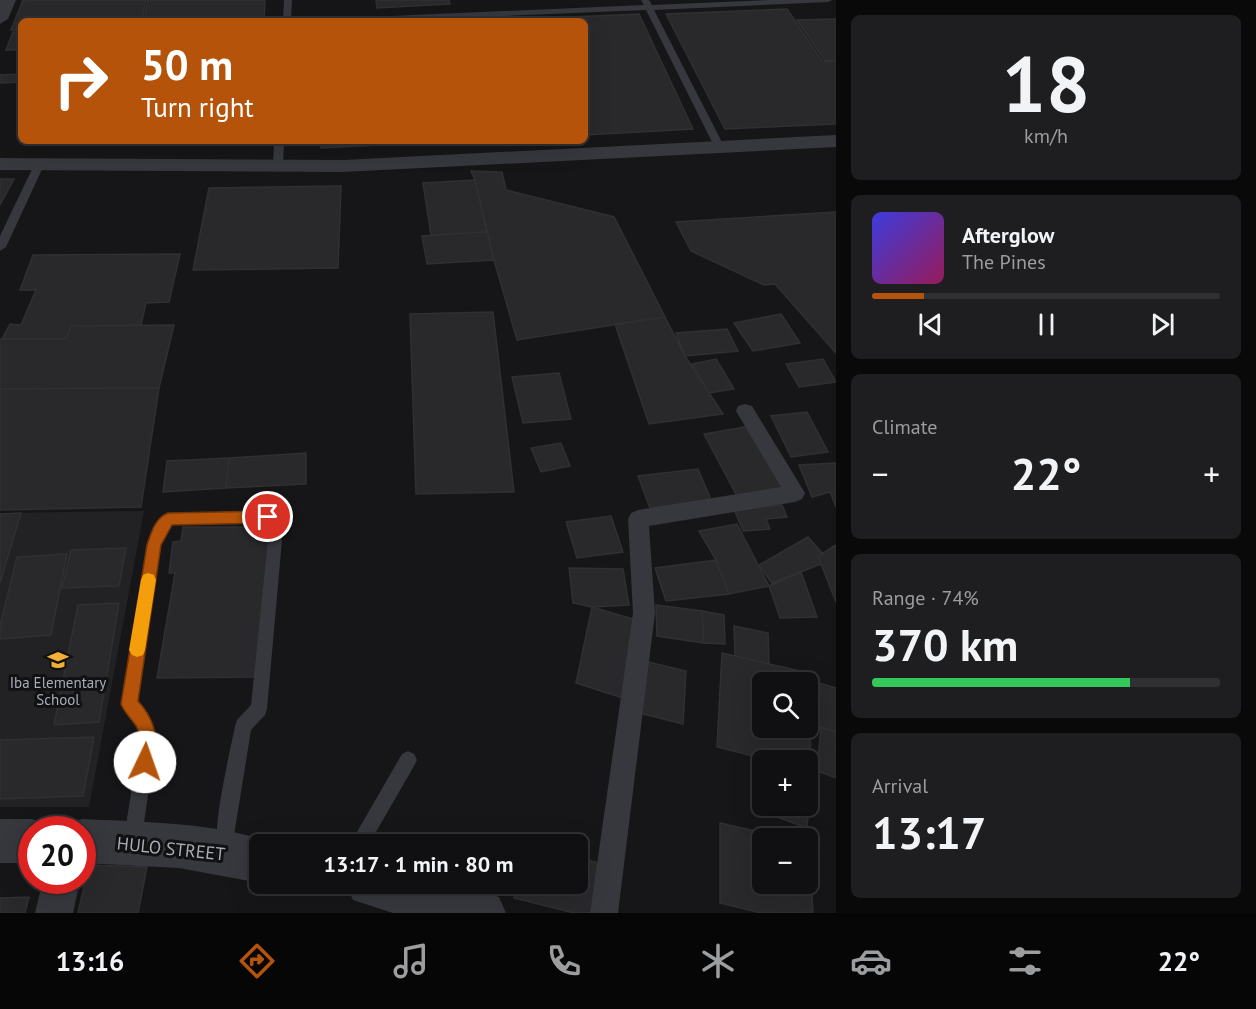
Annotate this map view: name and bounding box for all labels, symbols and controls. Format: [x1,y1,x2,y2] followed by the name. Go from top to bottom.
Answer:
[1002,33,1090,134] text: 18
[141,37,233,92] text: 50 m
[42,42,120,120] icon: right
[141,90,254,124] text: Turn right
[1024,123,1068,149] text: km/h
[962,221,1054,249] text: Afterglow
[962,249,1046,275] text: The Pines
[914,308,947,341] icon: previous
[1030,308,1063,341] icon: pause
[1146,308,1179,341] icon: next
[872,414,938,440] text: Climate
[1011,444,1081,502] text: 22°
[872,452,889,495] text: −
[1203,452,1220,495] text: +
[242,491,293,542] pin
[251,500,284,533] icon: arrive
[872,585,979,611] text: Range · 74%
[872,615,1018,673] text: 370 km
[46,648,70,672] school or university icon: Iba Elementary School
[752,672,818,894] map controls
[752,672,818,738] button: search
[10,673,106,709] place label: Iba Elementary School
[113,730,177,794] position arrow
[752,750,818,816] button: +
[872,773,928,799] text: Arrival
[872,803,986,861] text: 13:17
[18,816,96,894] speed limit sign: 20
[752,828,818,894] button: −
[116,831,226,866] street label: HULO STREET
[324,850,513,878] text: 13:17 · 1 min · 80 m
[236,940,278,982] icon: directions
[390,940,432,982] icon: music
[543,940,585,982] icon: phone
[697,940,739,982] icon: climate
[850,940,892,982] icon: car
[1004,940,1046,982] icon: filters
[56,944,124,978] text: 13:16
[1158,944,1200,978] text: 22°

